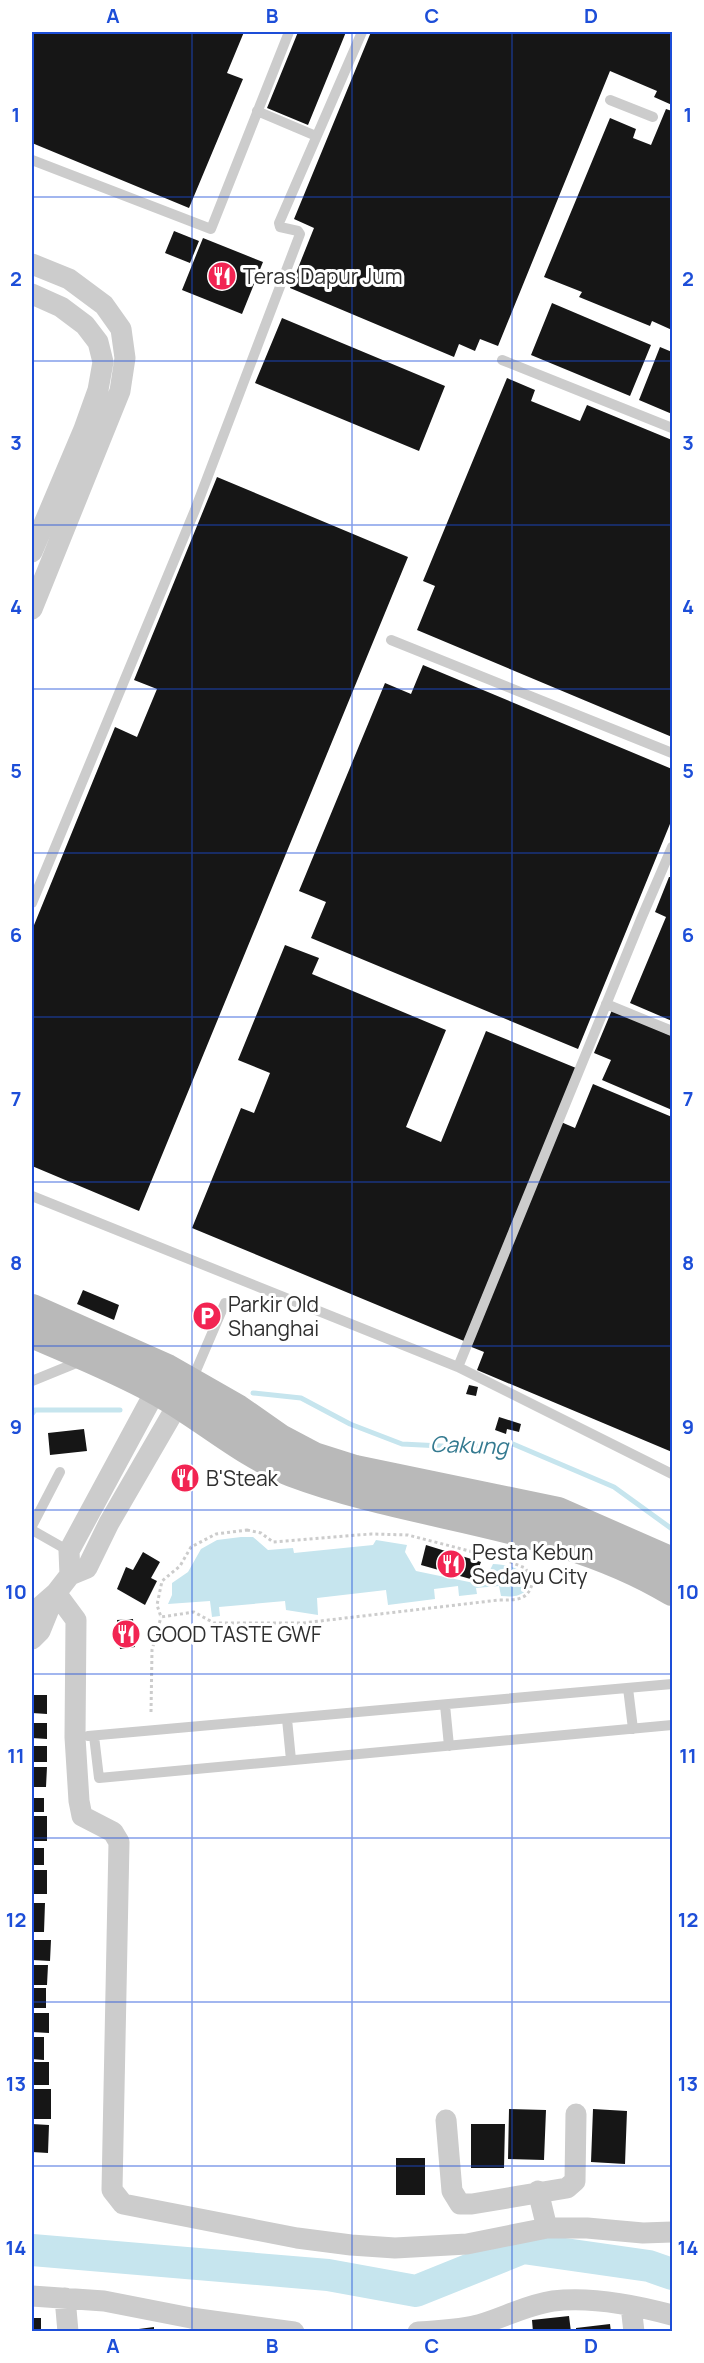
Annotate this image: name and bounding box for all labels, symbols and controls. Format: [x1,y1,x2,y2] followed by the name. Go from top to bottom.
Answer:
[106,2,120,29] text: A
[266,2,279,29] text: B
[425,2,439,29] text: C
[584,2,598,29] text: D
[12,101,20,128] text: 1
[684,101,692,128] text: 1
[206,260,238,292] restaurant icon: Teras Dapur Jum
[243,262,403,290] place label: Teras Dapur Jum
[10,265,22,292] text: 2
[682,265,694,292] text: 2
[10,429,22,456] text: 3
[682,429,694,456] text: 3
[10,593,22,620] text: 4
[682,593,694,620] text: 4
[10,757,22,784] text: 5
[682,757,694,784] text: 5
[10,921,22,948] text: 6
[682,921,694,948] text: 6
[11,1085,21,1112] text: 7
[683,1085,693,1112] text: 7
[10,1249,22,1276] text: 8
[682,1249,694,1276] text: 8
[228,1290,319,1342] place label: Parkir Old Shanghai
[191,1300,223,1332] parking icon: Parkir Old Shanghai
[10,1413,22,1440] text: 9
[682,1413,694,1440] text: 9
[429,1429,510,1461] water label: Cakung
[169,1462,201,1494] restaurant icon: B'Steak
[206,1464,279,1492] place label: B'Steak
[472,1538,593,1590] place label: Pesta Kebun Sedayu City
[435,1548,467,1580] restaurant icon: Pesta Kebun Sedayu City
[5,1578,27,1605] text: 10
[677,1578,699,1605] text: 10
[110,1618,142,1650] restaurant icon: GOOD TASTE GWF
[147,1620,322,1648] place label: GOOD TASTE GWF
[7,1742,25,1769] text: 11
[679,1742,697,1769] text: 11
[6,1906,26,1933] text: 12
[678,1906,698,1933] text: 12
[6,2070,26,2097] text: 13
[678,2070,698,2097] text: 13
[6,2234,26,2261] text: 14
[678,2234,698,2261] text: 14
[106,2332,120,2359] text: A
[266,2332,279,2359] text: B
[425,2332,439,2359] text: C
[584,2332,598,2359] text: D

